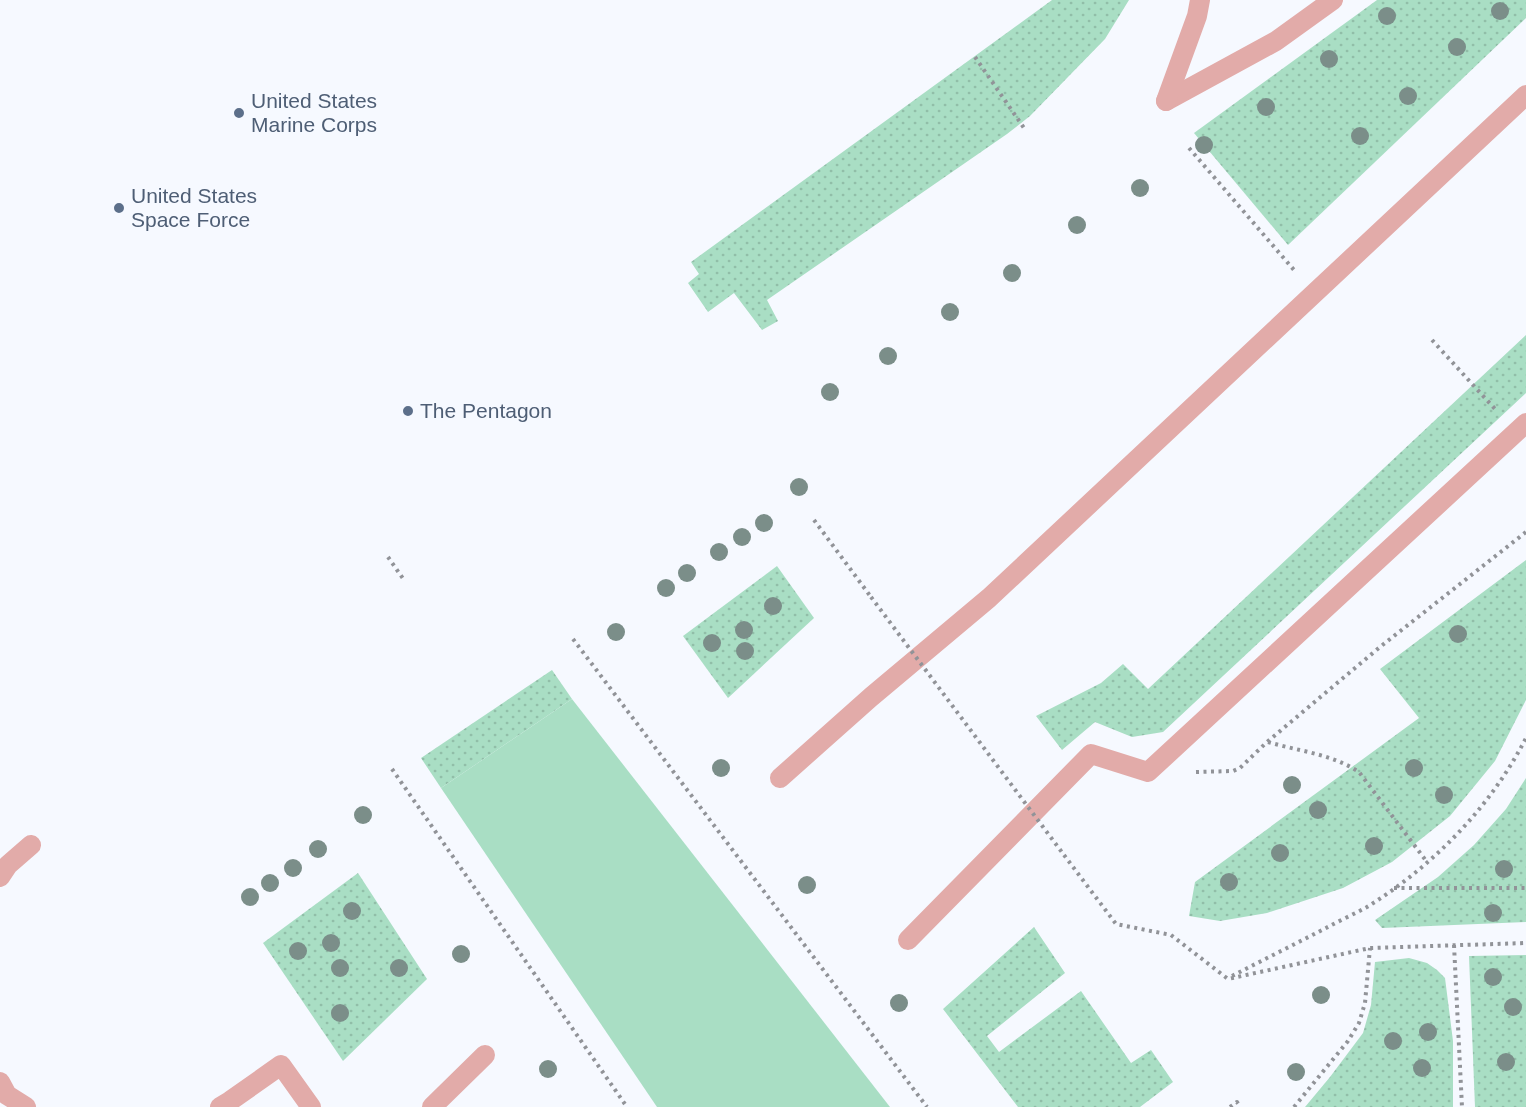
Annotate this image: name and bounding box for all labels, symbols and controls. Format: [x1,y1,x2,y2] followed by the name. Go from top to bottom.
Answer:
[251,89,377,136] place label: United States Marine Corps
[232,106,246,120] marker: United States Marine Corps
[131,184,257,231] place label: United States Space Force
[112,201,126,215] marker: United States Space Force
[420,399,552,422] place label: The Pentagon
[401,404,415,418] marker: The Pentagon

